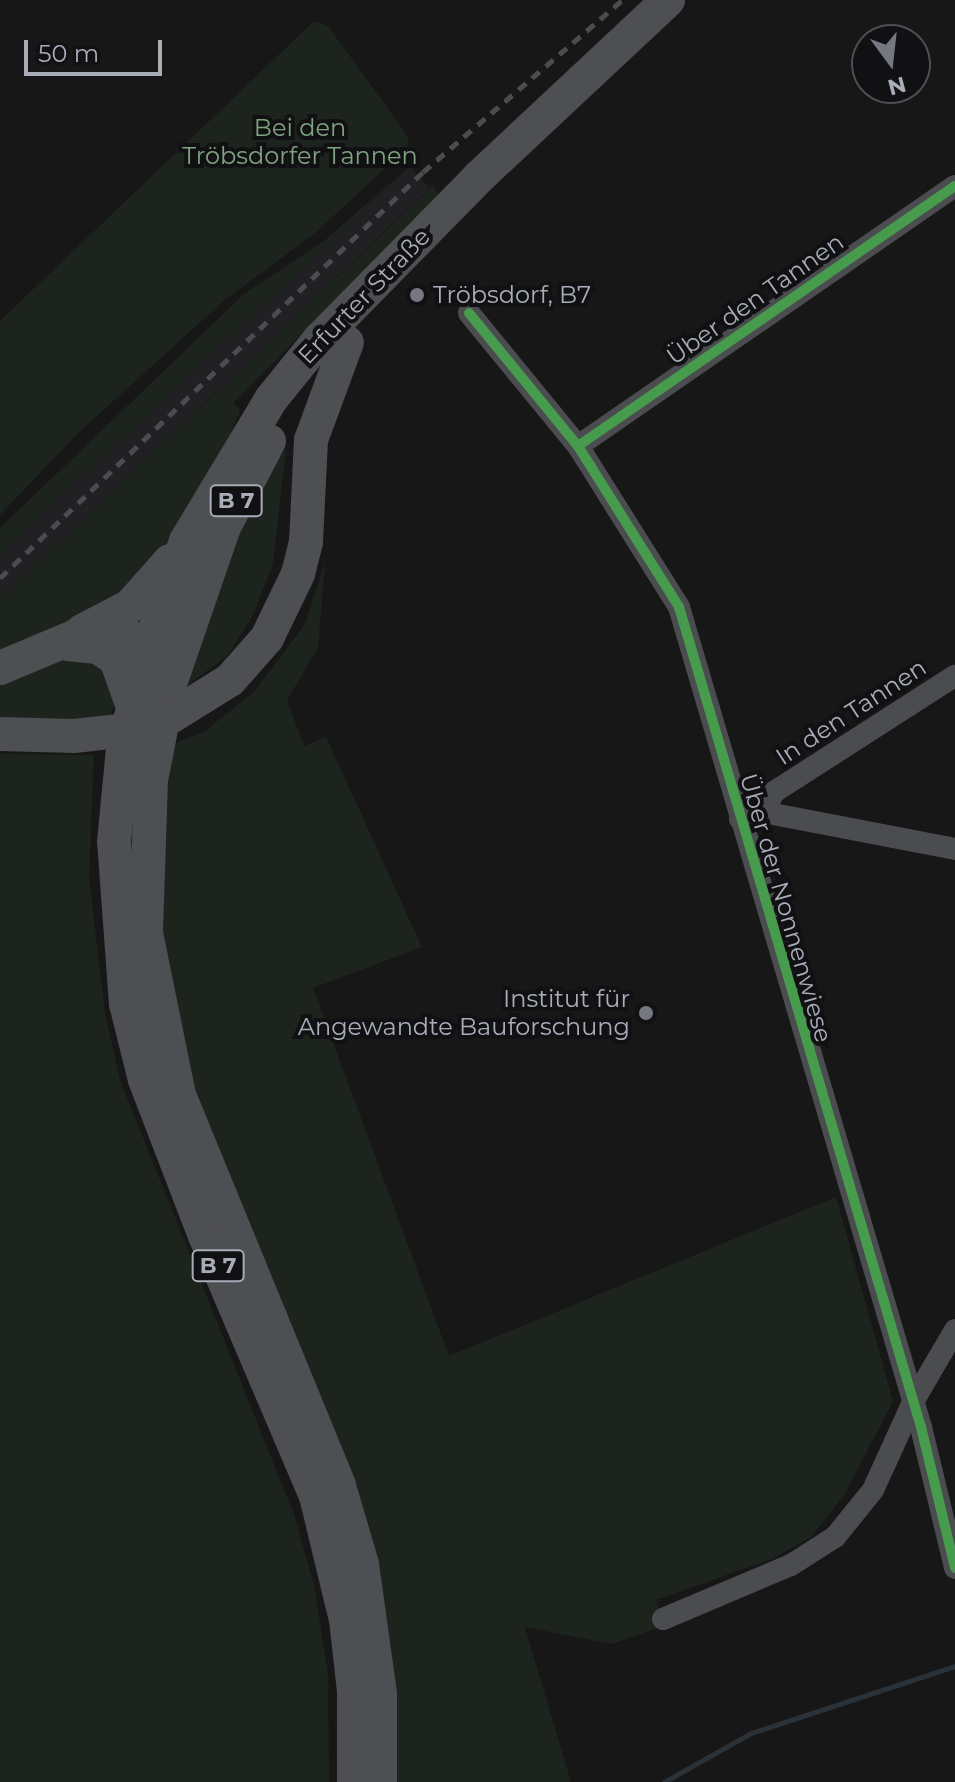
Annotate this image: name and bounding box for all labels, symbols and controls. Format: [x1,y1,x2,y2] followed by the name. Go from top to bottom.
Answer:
[28,24,166,74] scale bar
[851,24,931,104] north arrow
[38,39,99,68] text: 50 m
[885,70,909,101] text: N
[182,114,418,170] park label: Bei den Tröbsdorfer Tannen
[292,222,436,370] street label: Erfurter Straße
[661,227,849,371] street label: Über den Tannen
[433,281,591,309] place label: Tröbsdorf, B7
[408,286,426,304] marker: Tröbsdorf, B7
[208,483,264,519] road number: B 7
[770,653,932,771] street label: In den Tannen
[734,770,838,1046] street label: Über der Nonnenwiese
[298,985,630,1041] place label: Institut für Angewandte Bauforschung
[637,1004,655,1022] marker: Institut für Angewandte Bauforschung
[190,1248,246,1284] road number: B 7

